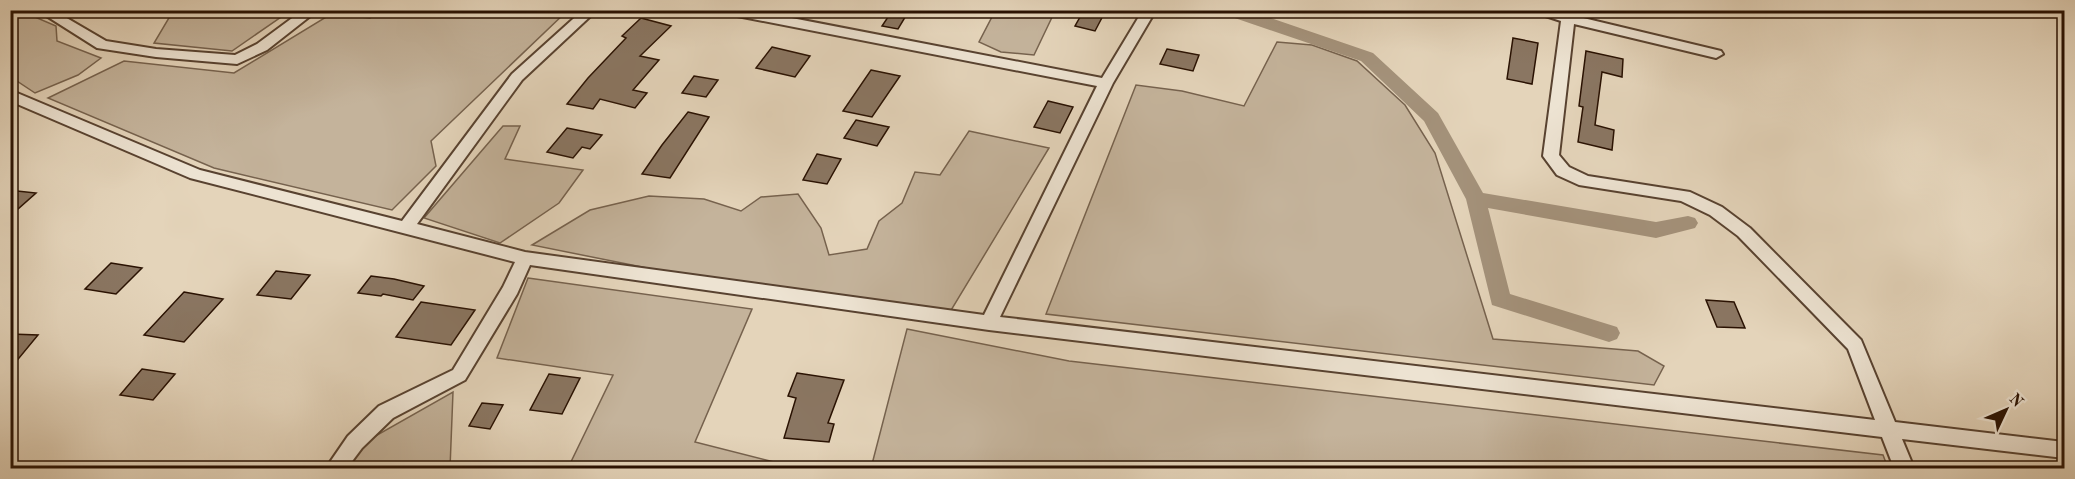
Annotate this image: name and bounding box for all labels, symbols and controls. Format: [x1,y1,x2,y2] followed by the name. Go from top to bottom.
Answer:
[1976,380,2036,440] north arrow
[2005,391,2026,411] text: N

